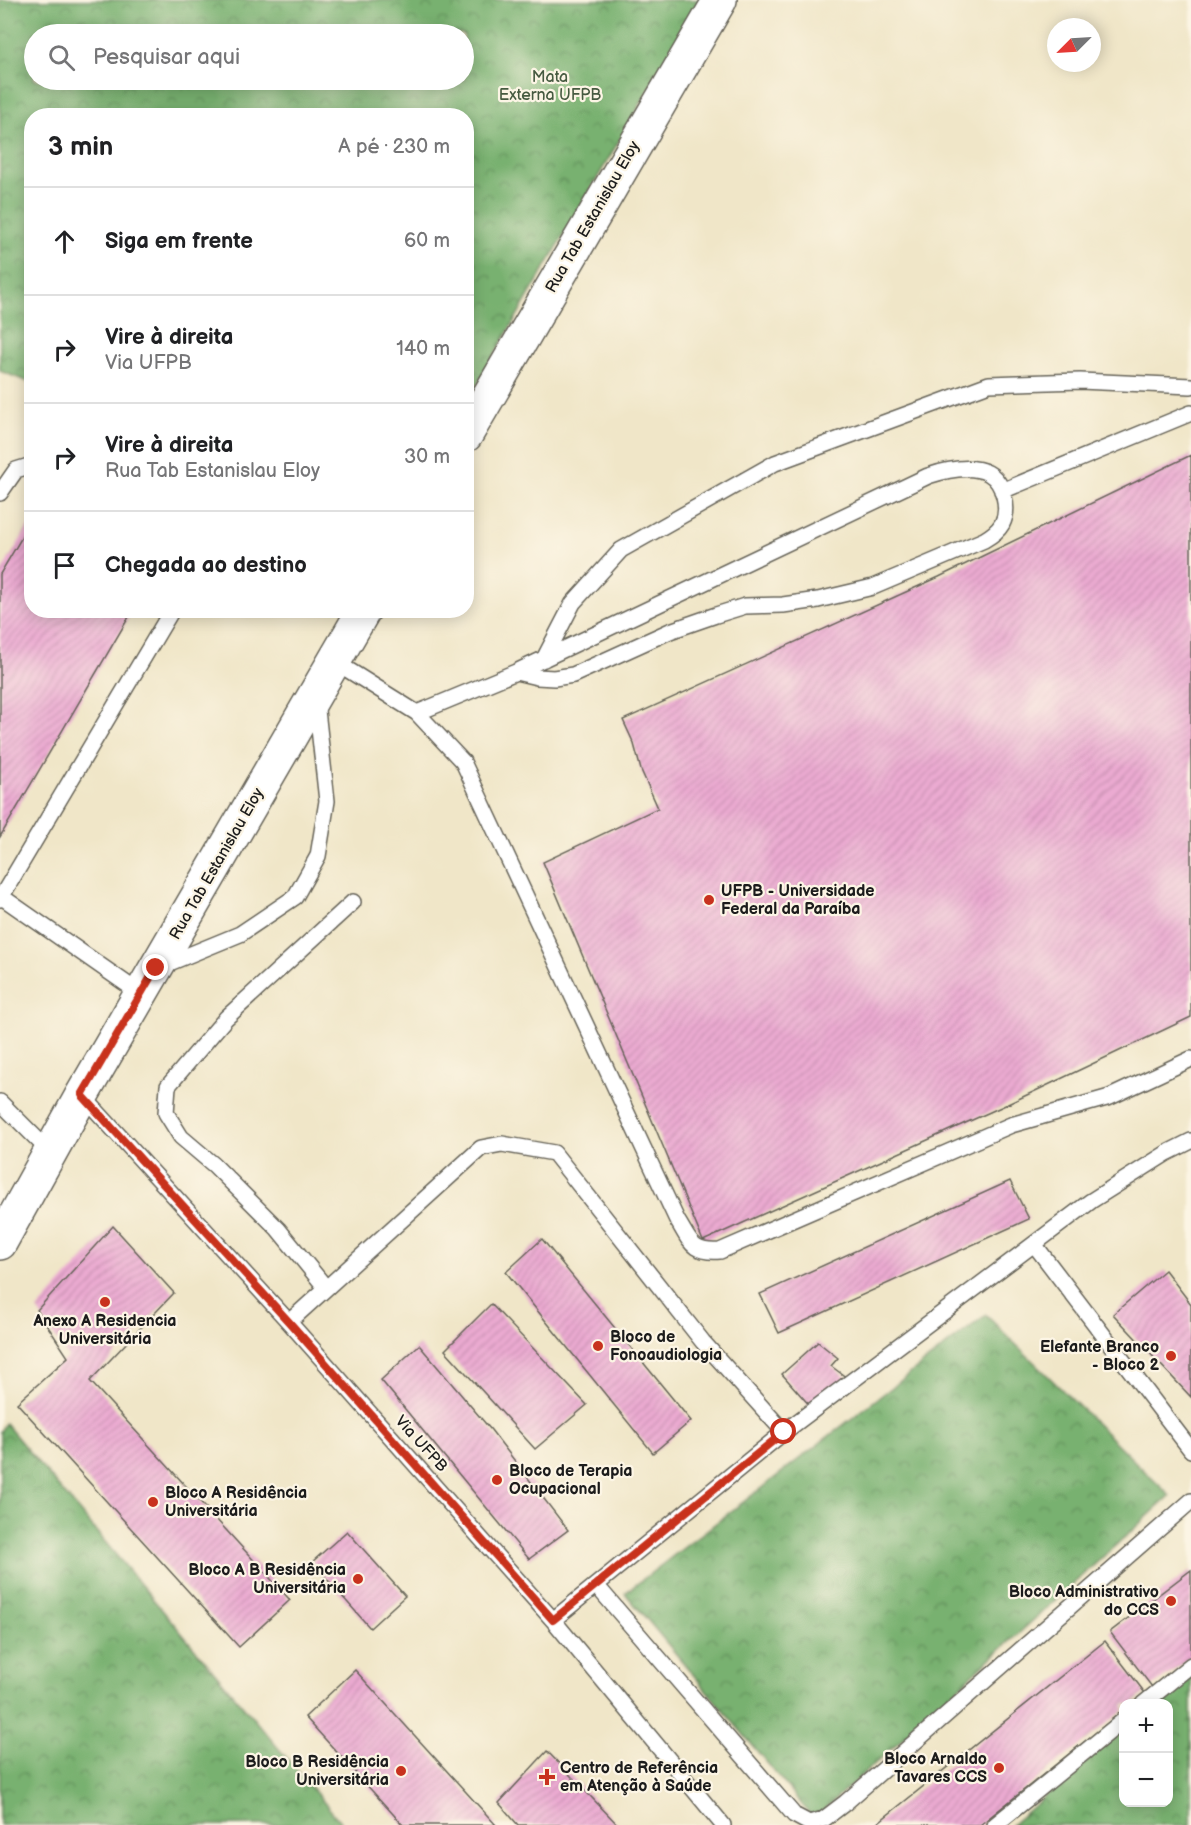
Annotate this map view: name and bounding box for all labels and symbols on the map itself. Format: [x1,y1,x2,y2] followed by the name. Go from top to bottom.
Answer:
[1047,18,1101,72] north arrow
[499,68,601,105] park label: Mata Externa UFPB
[542,137,645,296] street label: Rua Tab Estanislau Eloy
[166,784,269,943] street label: Rua Tab Estanislau Eloy
[721,882,875,919] place label: UFPB - Universidade Federal da Paraíba
[702,893,716,907] marker: UFPB - Universidade Federal da Paraíba
[142,954,168,980] route end
[98,1295,112,1309] marker: Anexo A Residencia Universitária
[32,1312,177,1349] place label: Anexo A Residencia Universitária
[610,1328,722,1365] place label: Bloco de Fonoaudiologia
[1040,1338,1159,1375] place label: Elefante Branco - Bloco 2
[591,1339,605,1353] marker: Bloco de Fonoaudiologia
[1164,1349,1178,1363] marker: Elefante Branco - Bloco 2
[391,1412,451,1476] street label: Via UFPB
[770,1418,796,1444] route start
[509,1462,633,1499] place label: Bloco de Terapia Ocupacional
[490,1473,504,1487] marker: Bloco de Terapia Ocupacional
[165,1484,307,1521] place label: Bloco A Residência Universitária
[146,1495,160,1509] marker: Bloco A Residência Universitária
[188,1561,346,1598] place label: Bloco A B Residência Universitária
[351,1572,365,1586] marker: Bloco A B Residência Universitária
[1009,1583,1159,1620] place label: Bloco Administrativo do CCS
[1164,1594,1178,1608] marker: Bloco Administrativo do CCS
[884,1750,987,1787] place label: Bloco Arnaldo Tavares CCS
[245,1753,389,1790] place label: Bloco B Residência Universitária
[560,1759,718,1796] place label: Centro de Referência em Atenção à Saúde
[992,1761,1006,1775] marker: Bloco Arnaldo Tavares CCS
[394,1764,408,1778] marker: Bloco B Residência Universitária
[538,1768,556,1786] marker: Centro de Referência em Atenção à Saúde

